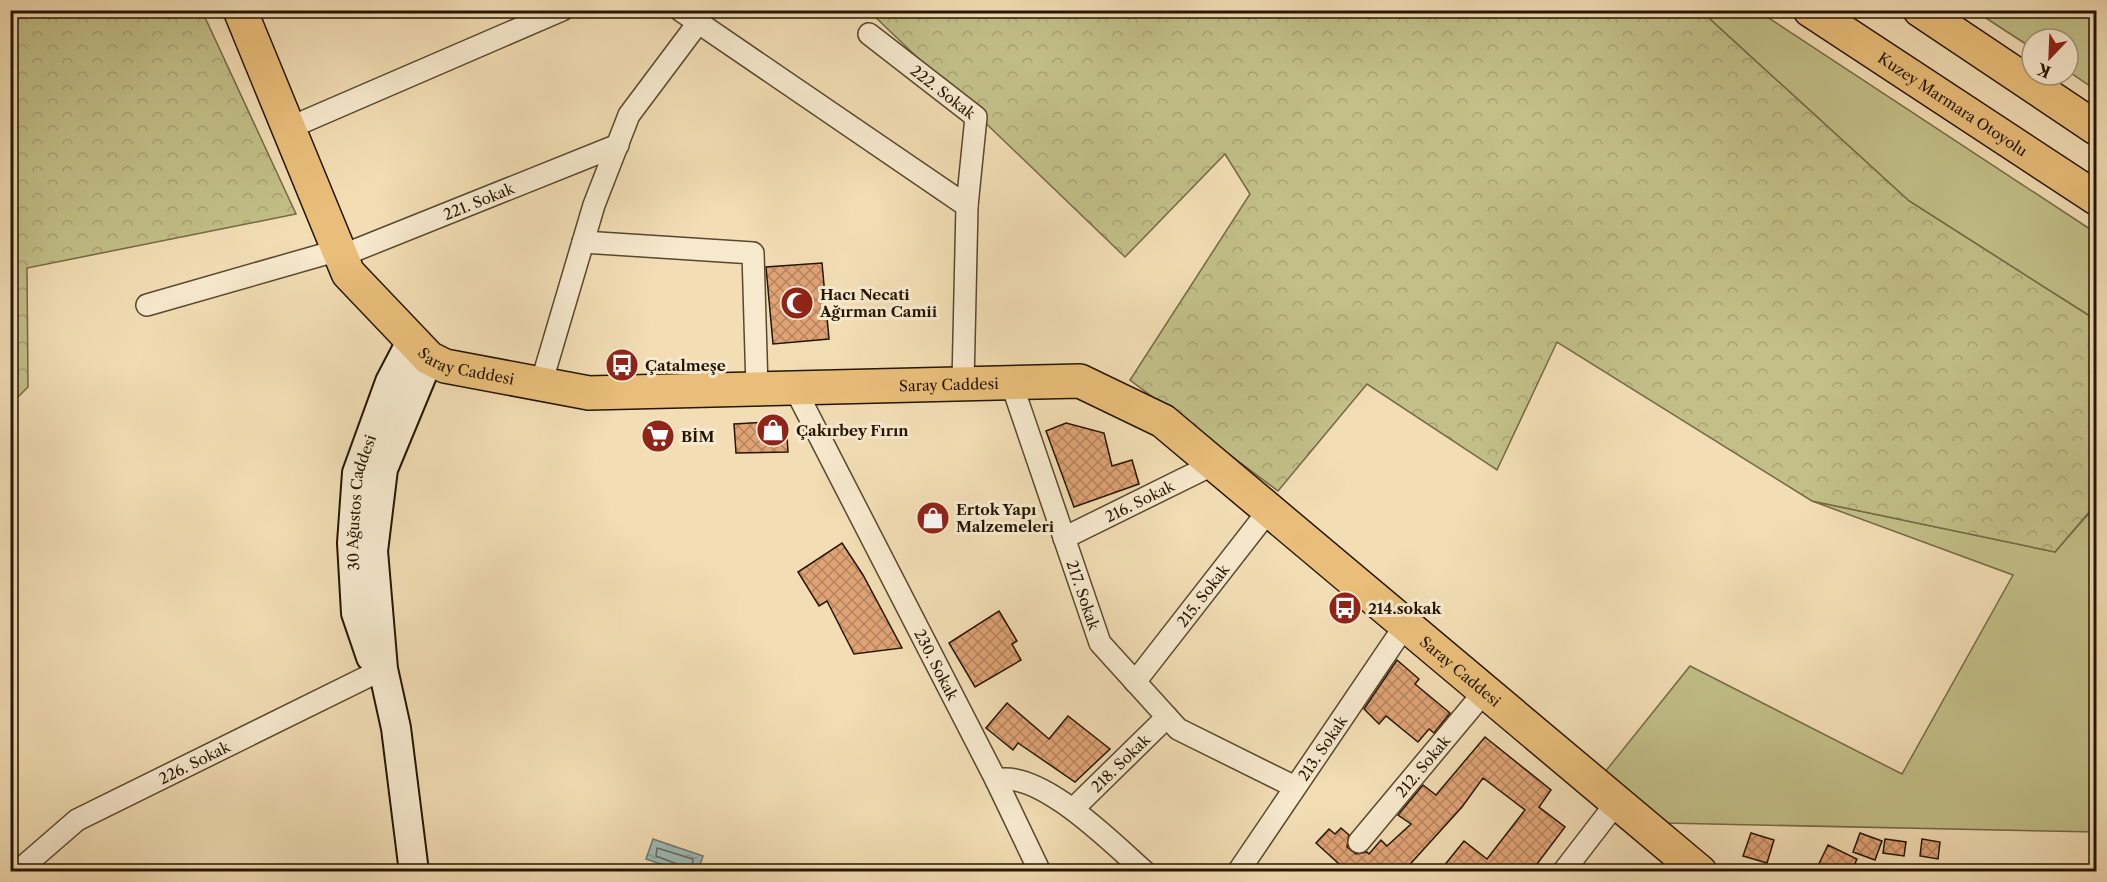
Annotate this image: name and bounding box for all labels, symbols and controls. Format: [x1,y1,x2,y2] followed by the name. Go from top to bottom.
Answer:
[2020,27,2080,87] north arrow
[1874,48,2031,160] street label: Kuzey Marmara Otoyolu
[2033,59,2054,83] text: K
[907,61,981,124] street label: 222. Sokak
[440,178,518,224] street label: 221. Sokak
[779,285,815,321] mosque icon: Hacı Necati Ağırman Camii
[819,285,938,321] place label: Hacı Necati Ağırman Camii
[414,343,516,388] street label: Saray Caddesi
[604,347,640,383] bus stop icon: Çatalmeşe
[645,356,726,375] place label: Çatalmeşe
[899,373,999,395] street label: Saray Caddesi
[755,412,791,448] shop icon: Çakırbey Fırın
[640,418,676,454] supermarket icon: BİM
[796,421,909,440] place label: Çakırbey Fırın
[681,427,714,446] place label: BİM
[342,432,380,571] street label: 30 Ağustos Caddesi
[1102,475,1178,526] street label: 216. Sokak
[915,500,951,536] shop icon: Ertok Yapı Malzemeleri
[956,500,1055,536] place label: Ertok Yapı Malzemeleri
[1063,558,1105,634] street label: 217. Sokak
[1172,559,1234,630] street label: 215. Sokak
[1327,590,1363,626] bus stop icon: 214.sokak
[1368,599,1443,618] place label: 214.sokak
[911,626,963,704] street label: 230. Sokak
[1416,632,1505,711] street label: Saray Caddesi
[1293,711,1352,784] street label: 213. Sokak
[1087,729,1155,796] street label: 218. Sokak
[1391,730,1454,801] street label: 212. Sokak
[155,736,234,788] street label: 226. Sokak

